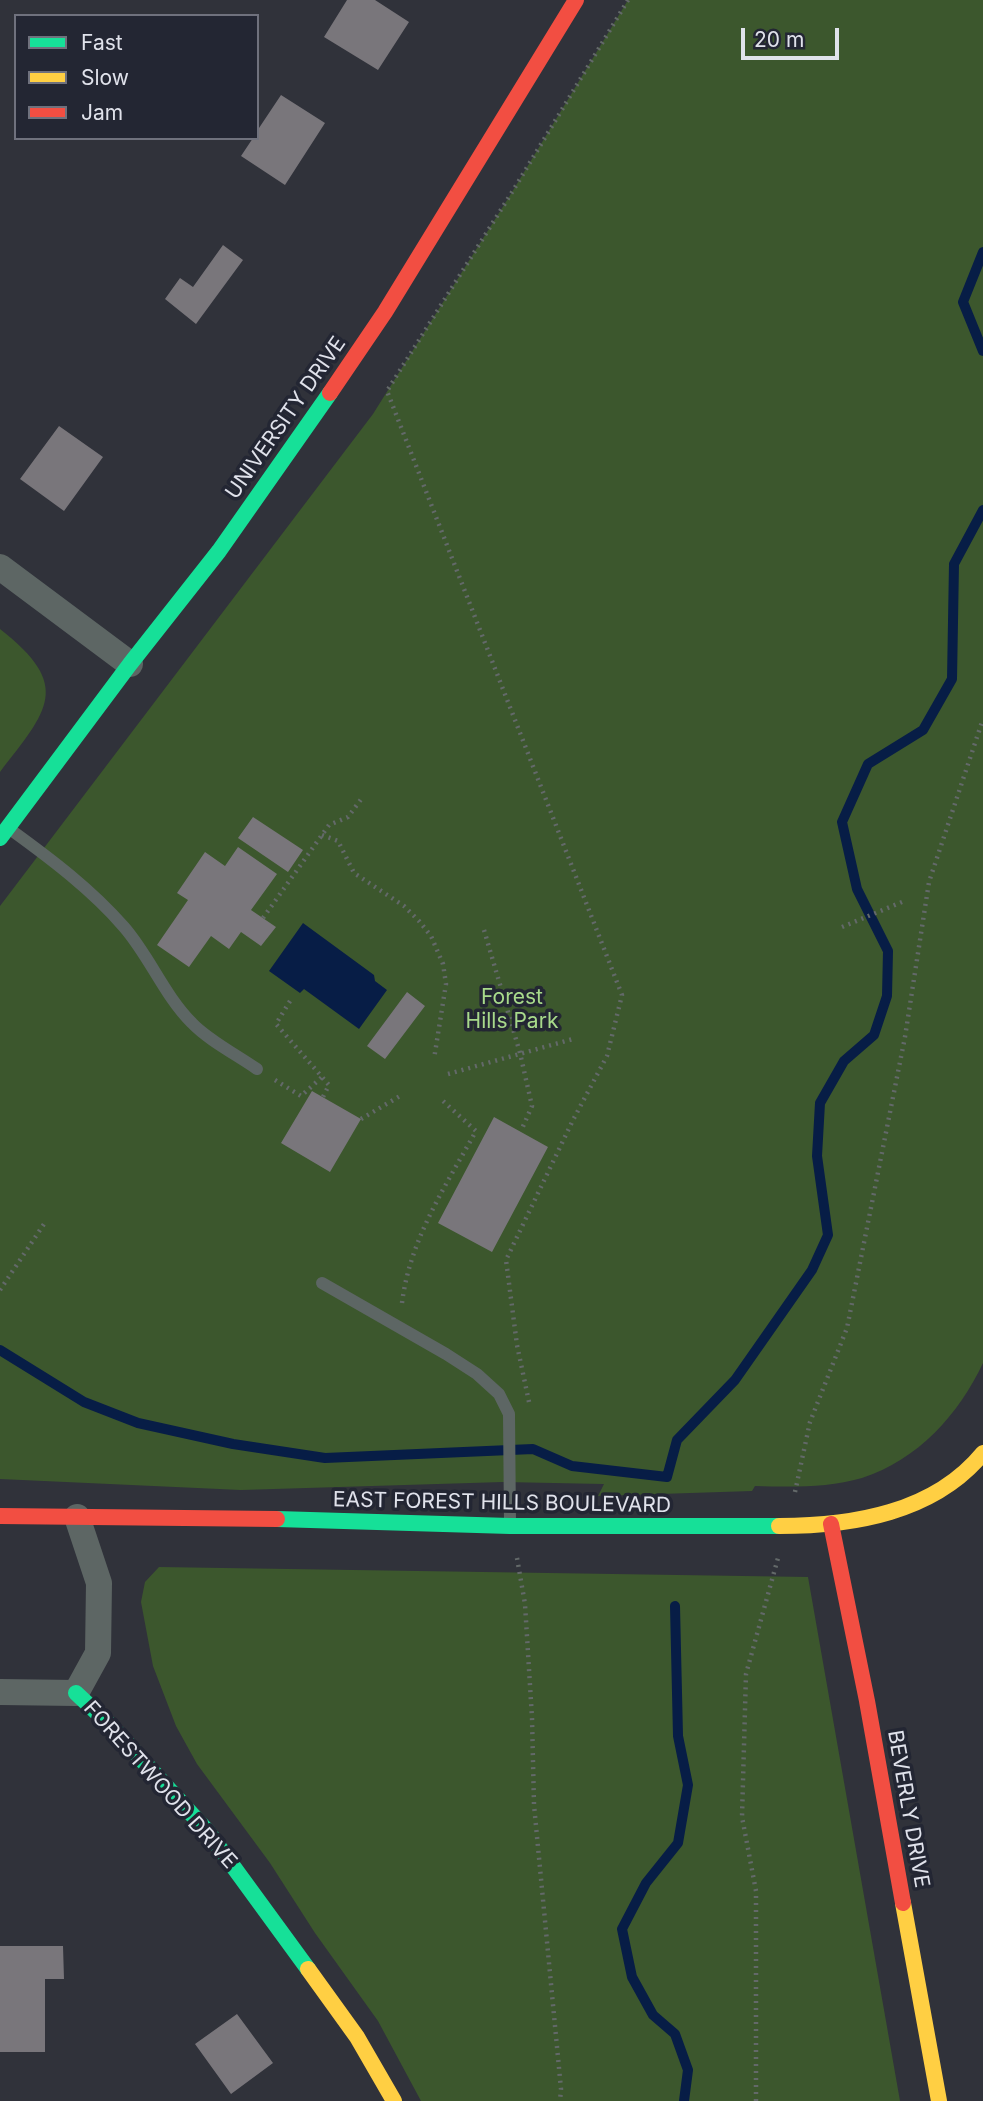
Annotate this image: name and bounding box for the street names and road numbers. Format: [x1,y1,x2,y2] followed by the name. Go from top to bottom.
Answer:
[221,332,351,504] street label: UNIVERSITY DRIVE
[333,1487,671,1519] street label: EAST FOREST HILLS BOULEVARD
[78,1696,242,1874] street label: FORESTWOOD DRIVE
[882,1728,934,1890] street label: BEVERLY DRIVE

